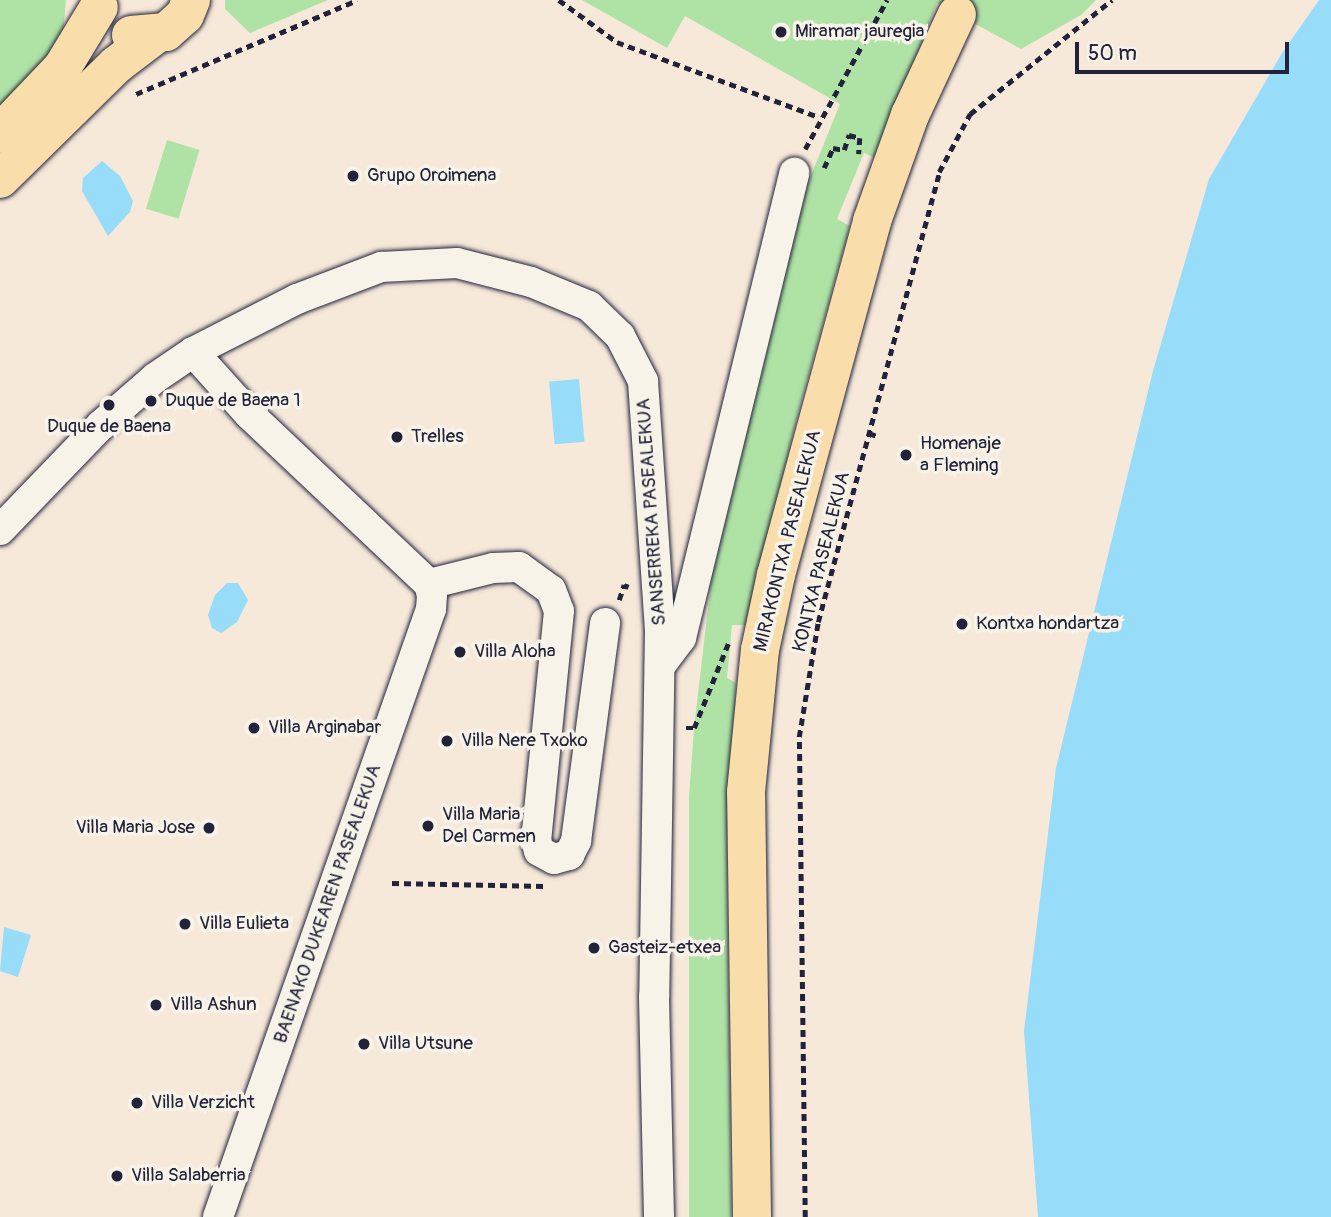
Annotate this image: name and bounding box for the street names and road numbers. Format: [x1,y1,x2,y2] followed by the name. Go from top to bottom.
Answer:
[633,397,671,627] street label: SANSERREKA PASEALEKUA
[749,428,827,654] street label: MIRAKONTXA PASEALEKUA
[789,469,855,655] street label: KONTXA PASEALEKUA
[269,762,387,1046] street label: BAENAKO DUKEAREN PASEALEKUA

